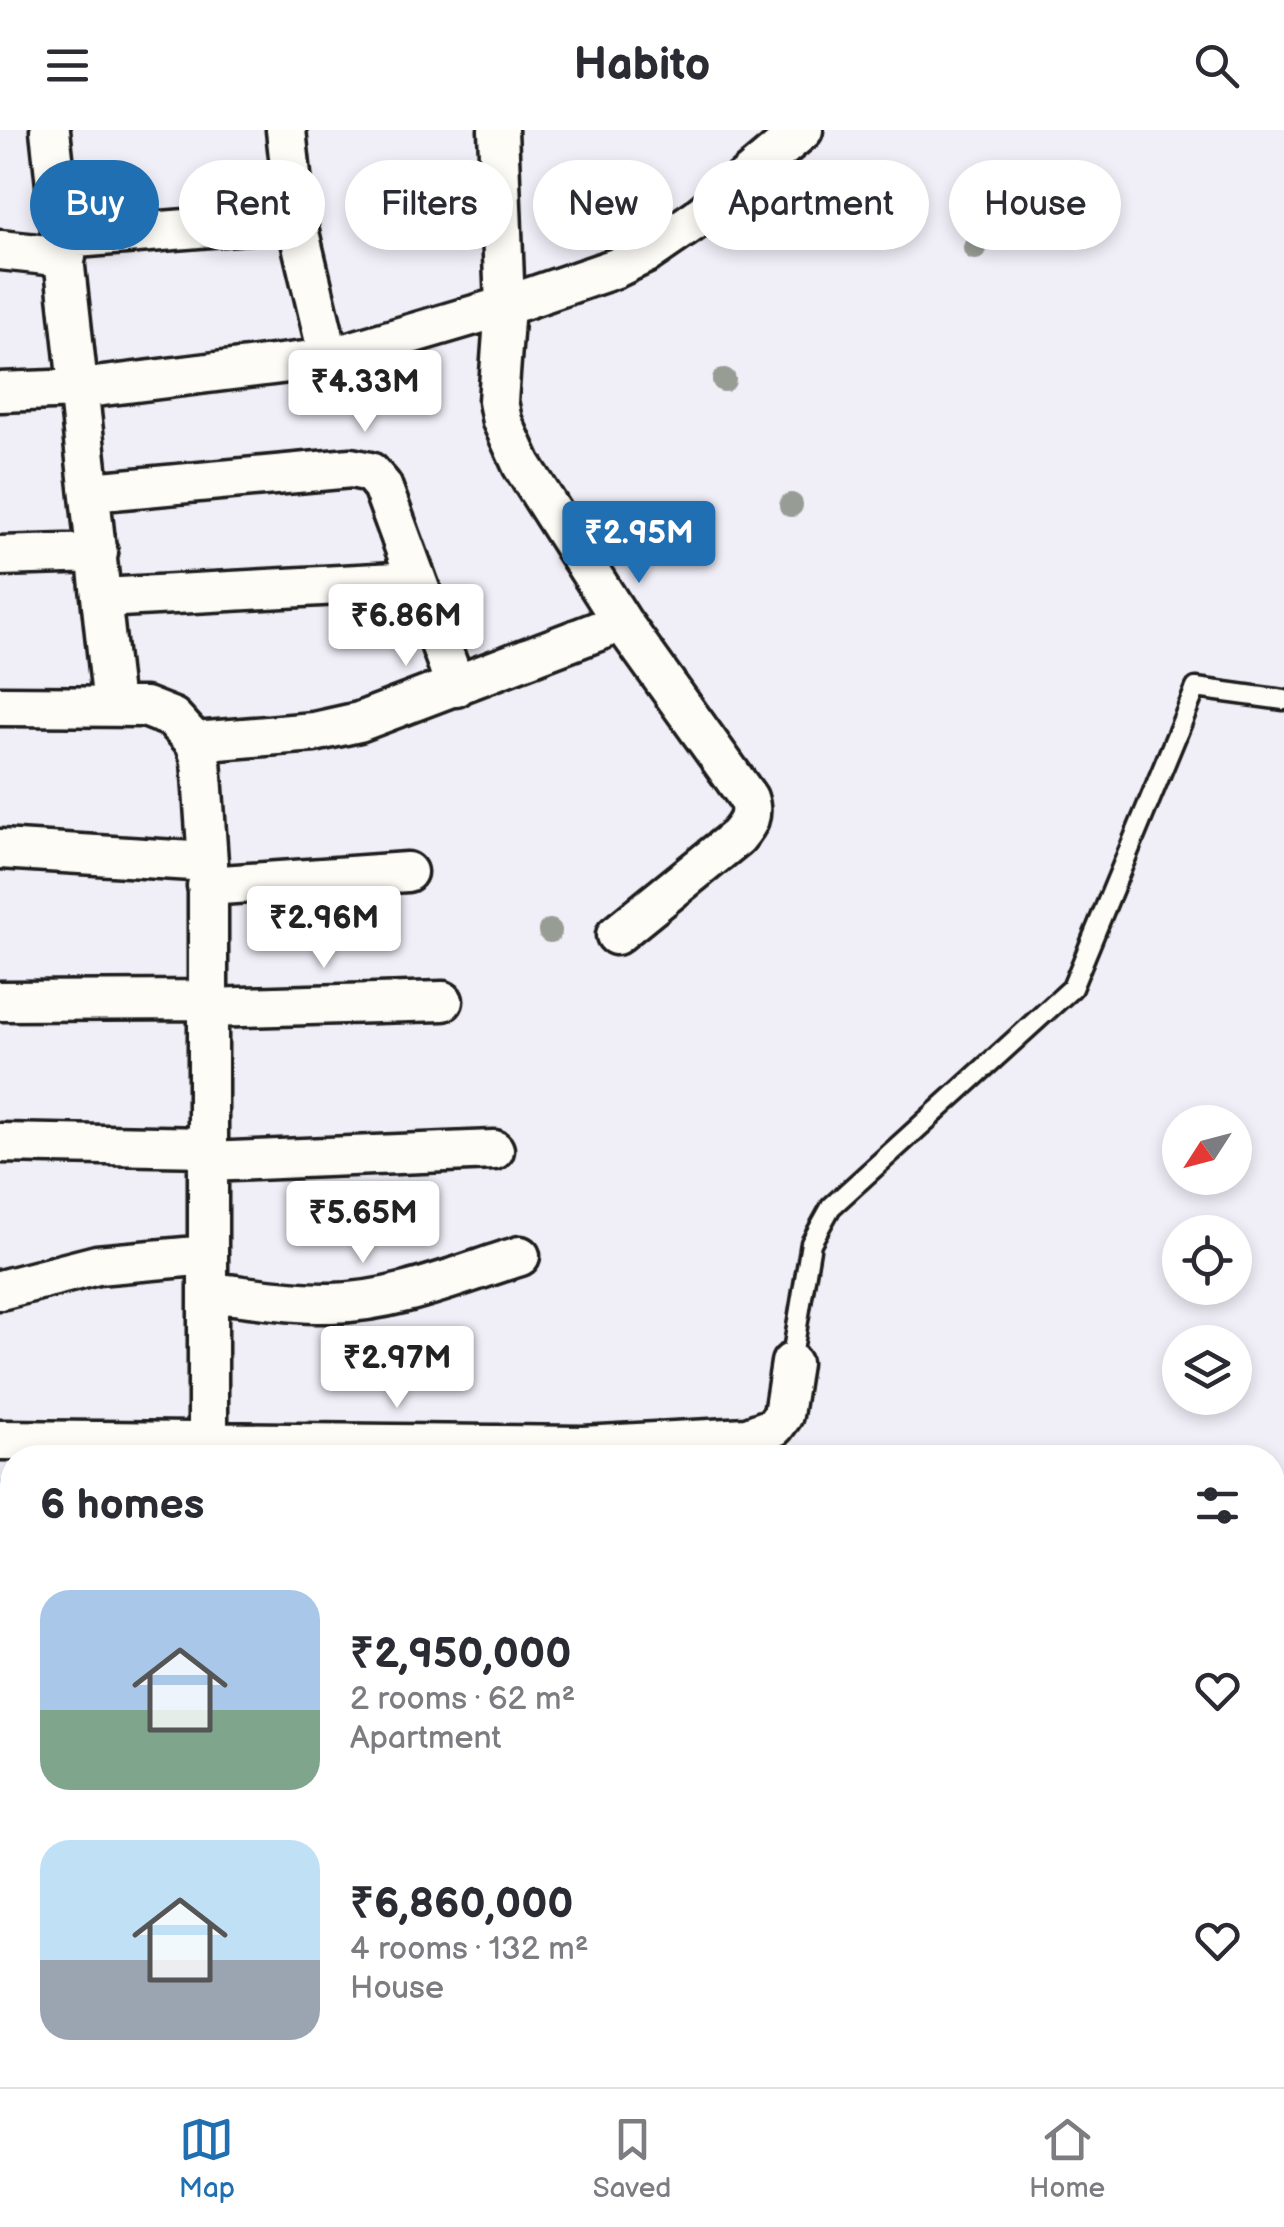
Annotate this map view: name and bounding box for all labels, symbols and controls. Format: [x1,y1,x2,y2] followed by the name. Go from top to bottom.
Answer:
[40,38,95,93] icon: menu
[574,38,710,93] text: Habito
[1189,38,1244,93] icon: search
[30,160,159,250] chip: Buy
[179,160,325,250] chip: Rent
[345,160,513,250] chip: Filters
[533,160,673,250] chip: New
[693,160,929,250] chip: Apartment
[949,160,1121,250] chip: House
[284,350,446,435] pin: ₹4.33M
[310,363,420,402] text: ₹4.33M
[558,501,720,586] pin: ₹2.95M
[584,514,694,553] text: ₹2.95M
[325,584,487,669] pin: ₹6.86M
[351,597,461,636] text: ₹6.86M
[243,886,405,971] pin: ₹2.96M
[269,899,379,938] text: ₹2.96M
[1162,1105,1252,1195] north arrow
[1162,1105,1252,1415] map controls
[282,1181,444,1266] pin: ₹5.65M
[308,1194,418,1233] text: ₹5.65M
[1162,1215,1252,1305] button: locate
[1162,1325,1252,1415] button: layers
[316,1326,478,1411] pin: ₹2.97M
[343,1339,451,1378] text: ₹2.97M
[1190,1478,1245,1533] icon: filters
[40,1480,204,1531] text: 6 homes
[350,1629,571,1680] text: ₹2,950,000
[120,1630,240,1750] icon: home
[1190,1663,1245,1718] icon: heart
[350,1680,575,1719] text: 2 rooms · 62 m²
[350,1719,501,1758] text: Apartment
[350,1879,573,1930] text: ₹6,860,000
[120,1880,240,2000] icon: home
[1190,1913,1245,1968] icon: heart
[350,1930,588,1969] text: 4 rooms · 132 m²
[350,1969,444,2008] text: House
[179,2112,235,2205] tab: Map
[593,2112,671,2205] tab: Saved
[1029,2112,1105,2205] tab: Home

